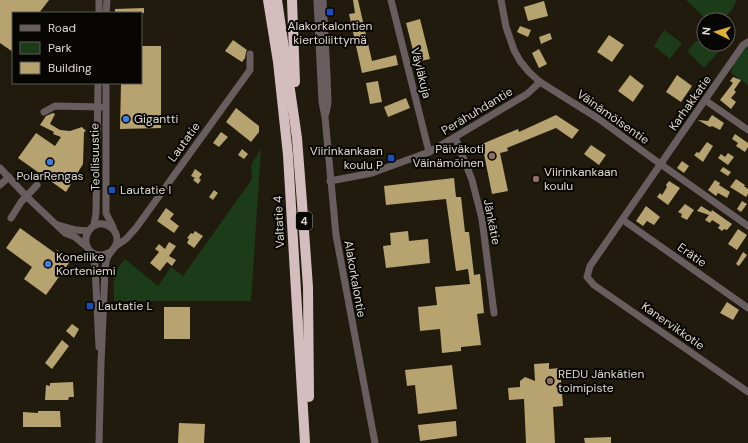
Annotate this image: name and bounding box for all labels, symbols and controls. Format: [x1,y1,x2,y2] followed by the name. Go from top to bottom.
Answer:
[325,7,335,17] marker: Alakorkalontien kiertoliittymä
[12,12,142,84] legend
[696,12,736,52] north arrow
[288,18,373,48] place label: Alakorkalontien kiertoliittymä
[48,20,76,36] text: Road
[699,27,713,36] text: N
[48,40,72,56] text: Park
[407,46,435,100] street label: Väyläkuja
[48,60,92,76] text: Building
[665,72,715,134] street label: Karhakkatie
[438,83,516,139] street label: Perähuhdantie
[574,86,653,148] street label: Väinämöisentie
[134,111,178,127] place label: Gigantti
[121,114,131,124] marker: Gigantti
[164,119,204,165] street label: Lautatie
[86,123,104,191] street label: Teollisuustie
[413,141,484,171] place label: Päiväkoti Väinämöinen
[310,143,383,173] place label: Viirinkankaan koulu P
[487,151,497,161] marker: Päiväkoti Väinämöinen
[386,153,396,163] marker: Viirinkankaan koulu P
[45,157,55,167] marker: PolarRengas
[544,164,617,194] place label: Viirinkankaan koulu
[16,168,84,184] place label: PolarRengas
[531,174,541,184] marker: Viirinkankaan koulu
[120,182,171,198] place label: Lautatie I
[107,185,117,195] marker: Lautatie I
[270,195,288,249] street label: Valtatie 4
[480,198,504,246] street label: Jänkätie
[296,212,312,230] road number: 4
[340,239,370,319] street label: Alakorkalontie
[674,239,710,271] street label: Erätie
[56,249,116,279] place label: Koneliike Korteniemi
[43,259,53,269] marker: Koneliike Korteniemi
[98,298,153,314] place label: Lautatie L
[638,298,708,354] street label: Kanervikkotie
[85,301,95,311] marker: Lautatie L
[558,366,644,396] place label: REDU Jänkätien toimipiste
[545,376,555,386] marker: REDU Jänkätien toimipiste

